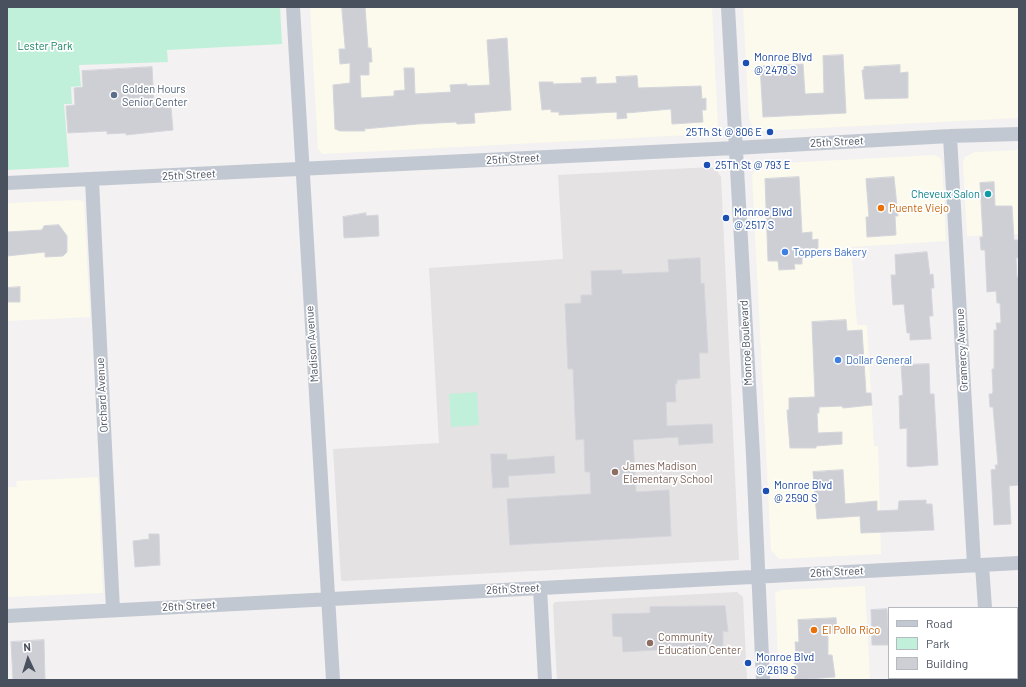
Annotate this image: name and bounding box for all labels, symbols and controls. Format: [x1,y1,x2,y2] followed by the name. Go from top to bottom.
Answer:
[18,39,72,53] park label: Lester Park
[754,50,812,76] place label: Monroe Blvd @ 2478 S
[741,58,751,68] marker: Monroe Blvd @ 2478 S
[122,82,187,108] place label: Golden Hours Senior Center
[109,90,119,100] marker: Golden Hours Senior Center
[686,125,762,139] place label: 25Th St @ 806 E
[765,127,775,137] marker: 25Th St @ 806 E
[810,134,864,150] street label: 25th Street
[486,151,540,167] street label: 25th Street
[715,158,790,172] place label: 25Th St @ 793 E
[702,160,712,170] marker: 25Th St @ 793 E
[162,167,216,183] street label: 25th Street
[911,187,980,201] place label: Cheveux Salon
[983,189,993,199] marker: Cheveux Salon
[889,201,949,215] place label: Puente Viejo
[876,203,886,213] marker: Puente Viejo
[734,205,792,231] place label: Monroe Blvd @ 2517 S
[721,213,731,223] marker: Monroe Blvd @ 2517 S
[793,245,867,259] place label: Toppers Bakery
[780,247,790,257] marker: Toppers Bakery
[737,300,755,386] street label: Monroe Boulevard
[303,305,321,383] street label: Madison Avenue
[953,308,971,392] street label: Gramercy Avenue
[846,353,912,367] place label: Dollar General
[833,355,843,365] marker: Dollar General
[93,357,111,433] street label: Orchard Avenue
[623,459,713,485] place label: James Madison Elementary School
[610,467,620,477] marker: James Madison Elementary School
[774,478,832,504] place label: Monroe Blvd @ 2590 S
[761,486,771,496] marker: Monroe Blvd @ 2590 S
[810,564,864,580] street label: 26th Street
[486,581,540,597] street label: 26th Street
[162,598,216,614] street label: 26th Street
[888,607,1018,679] legend
[926,616,953,630] text: Road
[822,623,880,637] place label: El Pollo Rico
[809,625,819,635] marker: El Pollo Rico
[658,630,741,656] place label: Community Education Center
[926,636,950,650] text: Park
[645,638,655,648] marker: Community Education Center
[8,639,48,679] north arrow
[23,640,31,653] text: N
[756,650,814,676] place label: Monroe Blvd @ 2619 S
[926,656,968,670] text: Building
[743,658,753,668] marker: Monroe Blvd @ 2619 S

